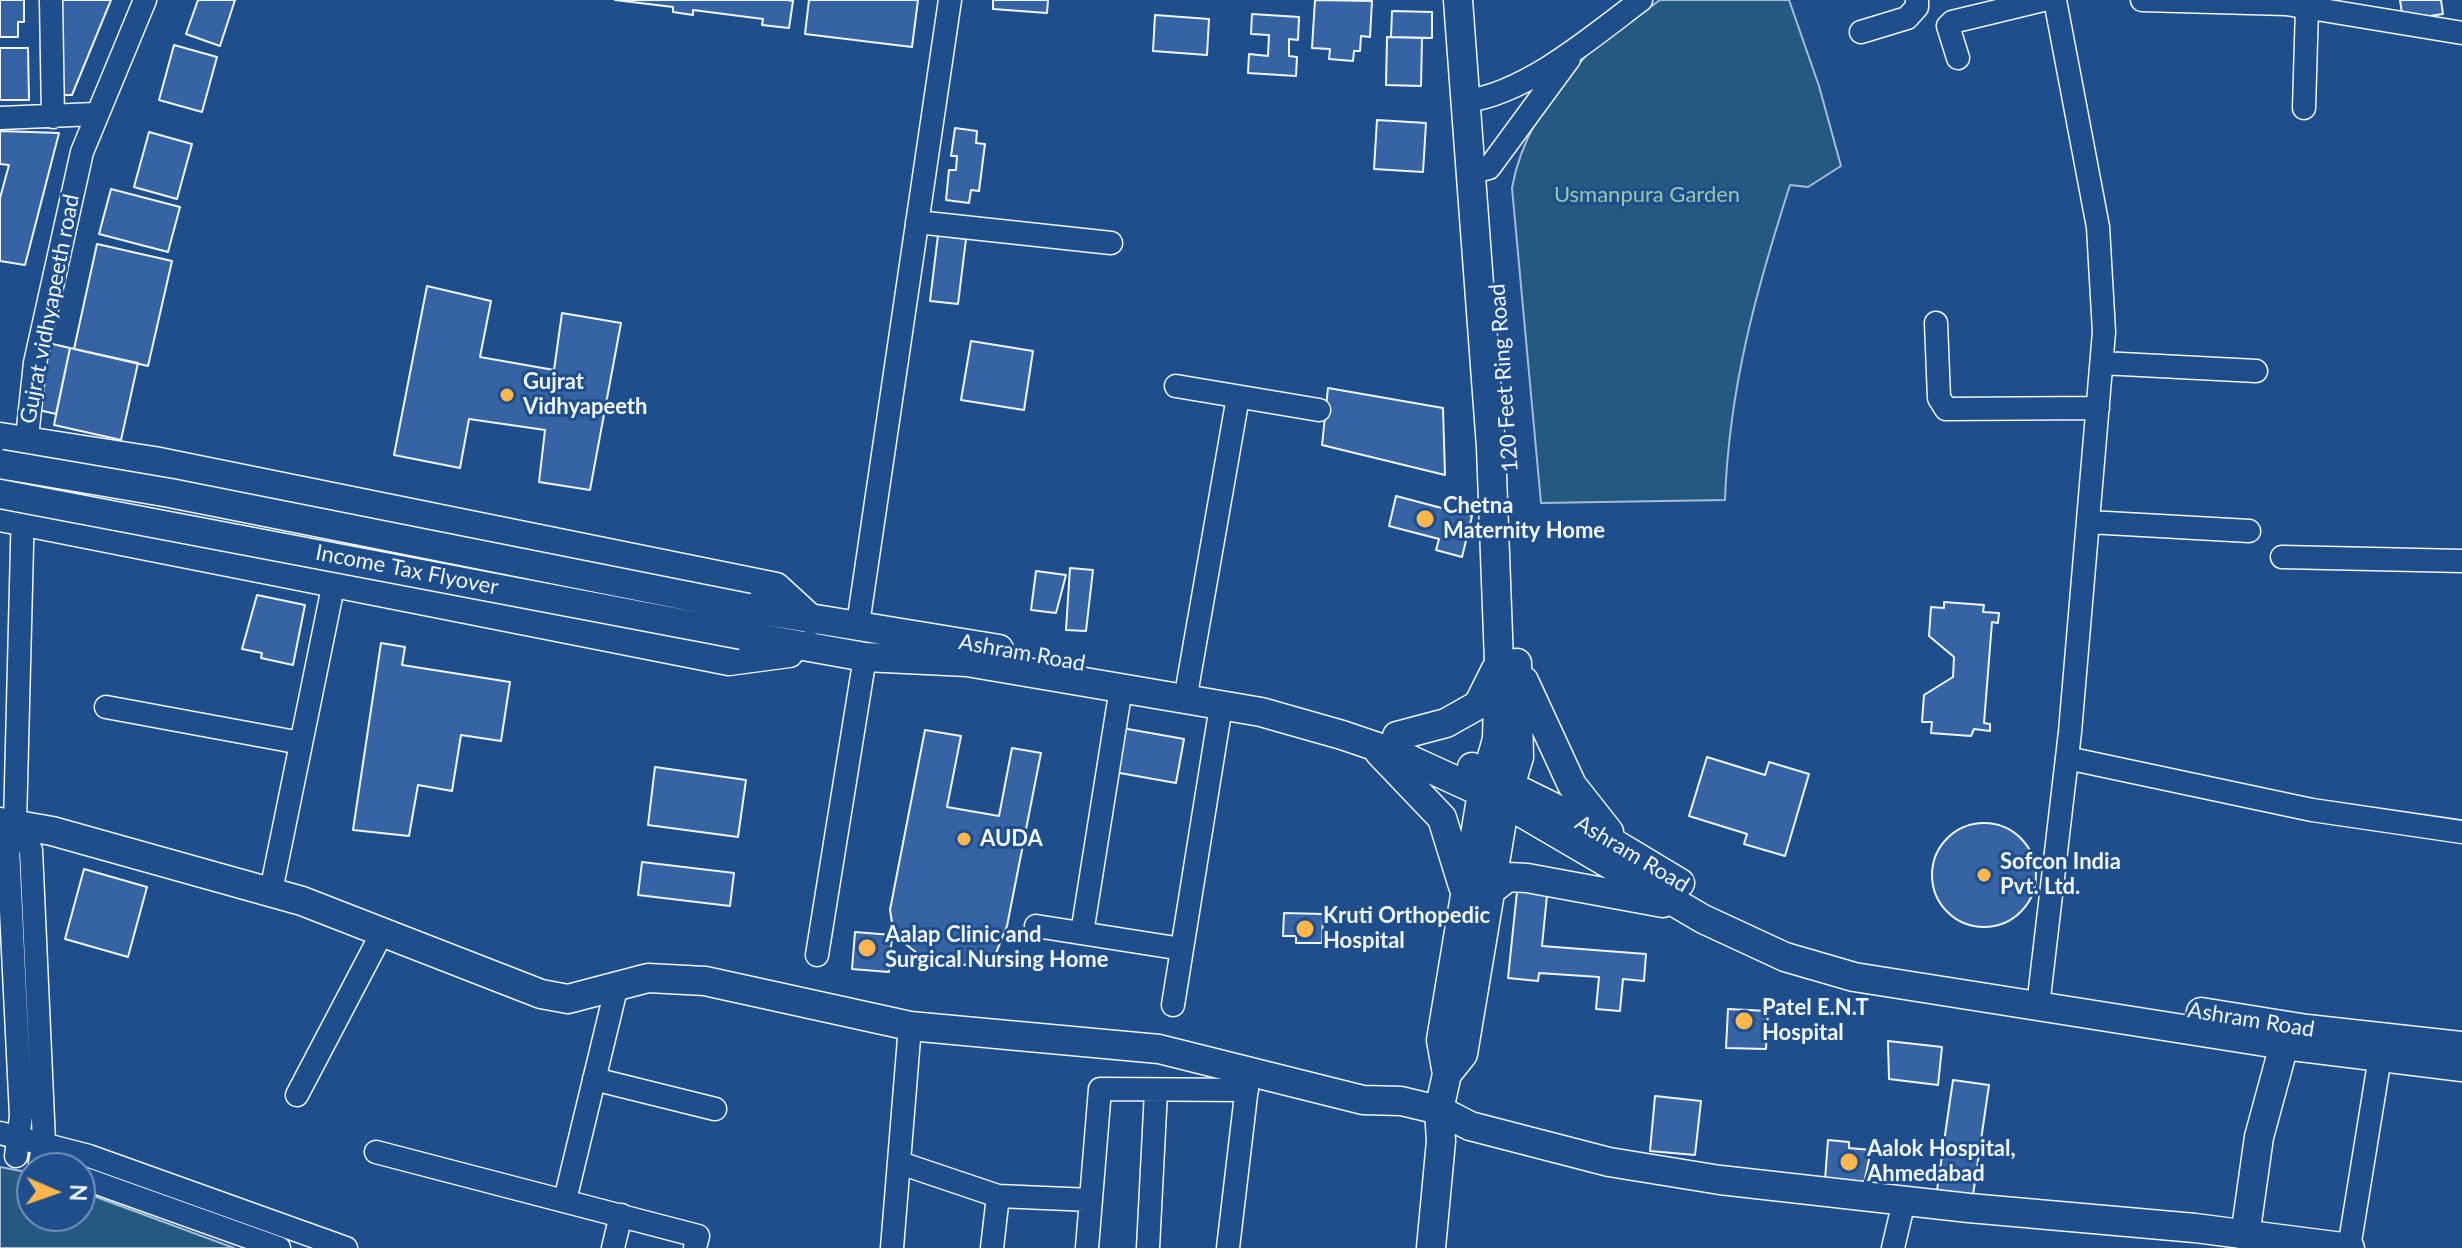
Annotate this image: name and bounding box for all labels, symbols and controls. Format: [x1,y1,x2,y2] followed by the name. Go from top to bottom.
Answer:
[1554,182,1740,208] park label: Usmanpura Garden
[15,192,85,426] street label: Gujrat vidhyapeeth road
[1484,283,1524,473] street label: 120 Feet Ring Road
[523,369,647,420] place label: Gujrat Vidhyapeeth
[498,386,516,404] marker: Gujrat Vidhyapeeth
[1443,493,1605,544] place label: Chetna Maternity Home
[1414,508,1436,530] marker: Chetna Maternity Home
[313,539,501,601] street label: Income Tax Flyover
[957,629,1087,677] street label: Ashram Road
[1570,810,1694,898] street label: Ashram Road
[980,826,1043,852] place label: AUDA
[955,830,973,848] marker: AUDA
[2000,849,2121,900] place label: Sofcon India Pvt. Ltd.
[1975,866,1993,884] marker: Sofcon India Pvt. Ltd.
[1323,903,1490,954] place label: Kruti Orthopedic Hospital
[1294,918,1316,940] marker: Kruti Orthopedic Hospital
[885,922,1109,974] place label: Aalap Clinic and Surgical Nursing Home
[856,937,878,959] marker: Aalap Clinic and Surgical Nursing Home
[1762,995,1869,1046] place label: Patel E.N.T Hospital
[2186,997,2316,1043] street label: Ashram Road
[1733,1010,1755,1032] marker: Patel E.N.T Hospital
[1867,1136,2016,1188] place label: Aalok Hospital, Ahmedabad
[1838,1151,1860,1173] marker: Aalok Hospital, Ahmedabad
[16,1152,96,1232] north arrow
[65,1184,92,1202] text: N

